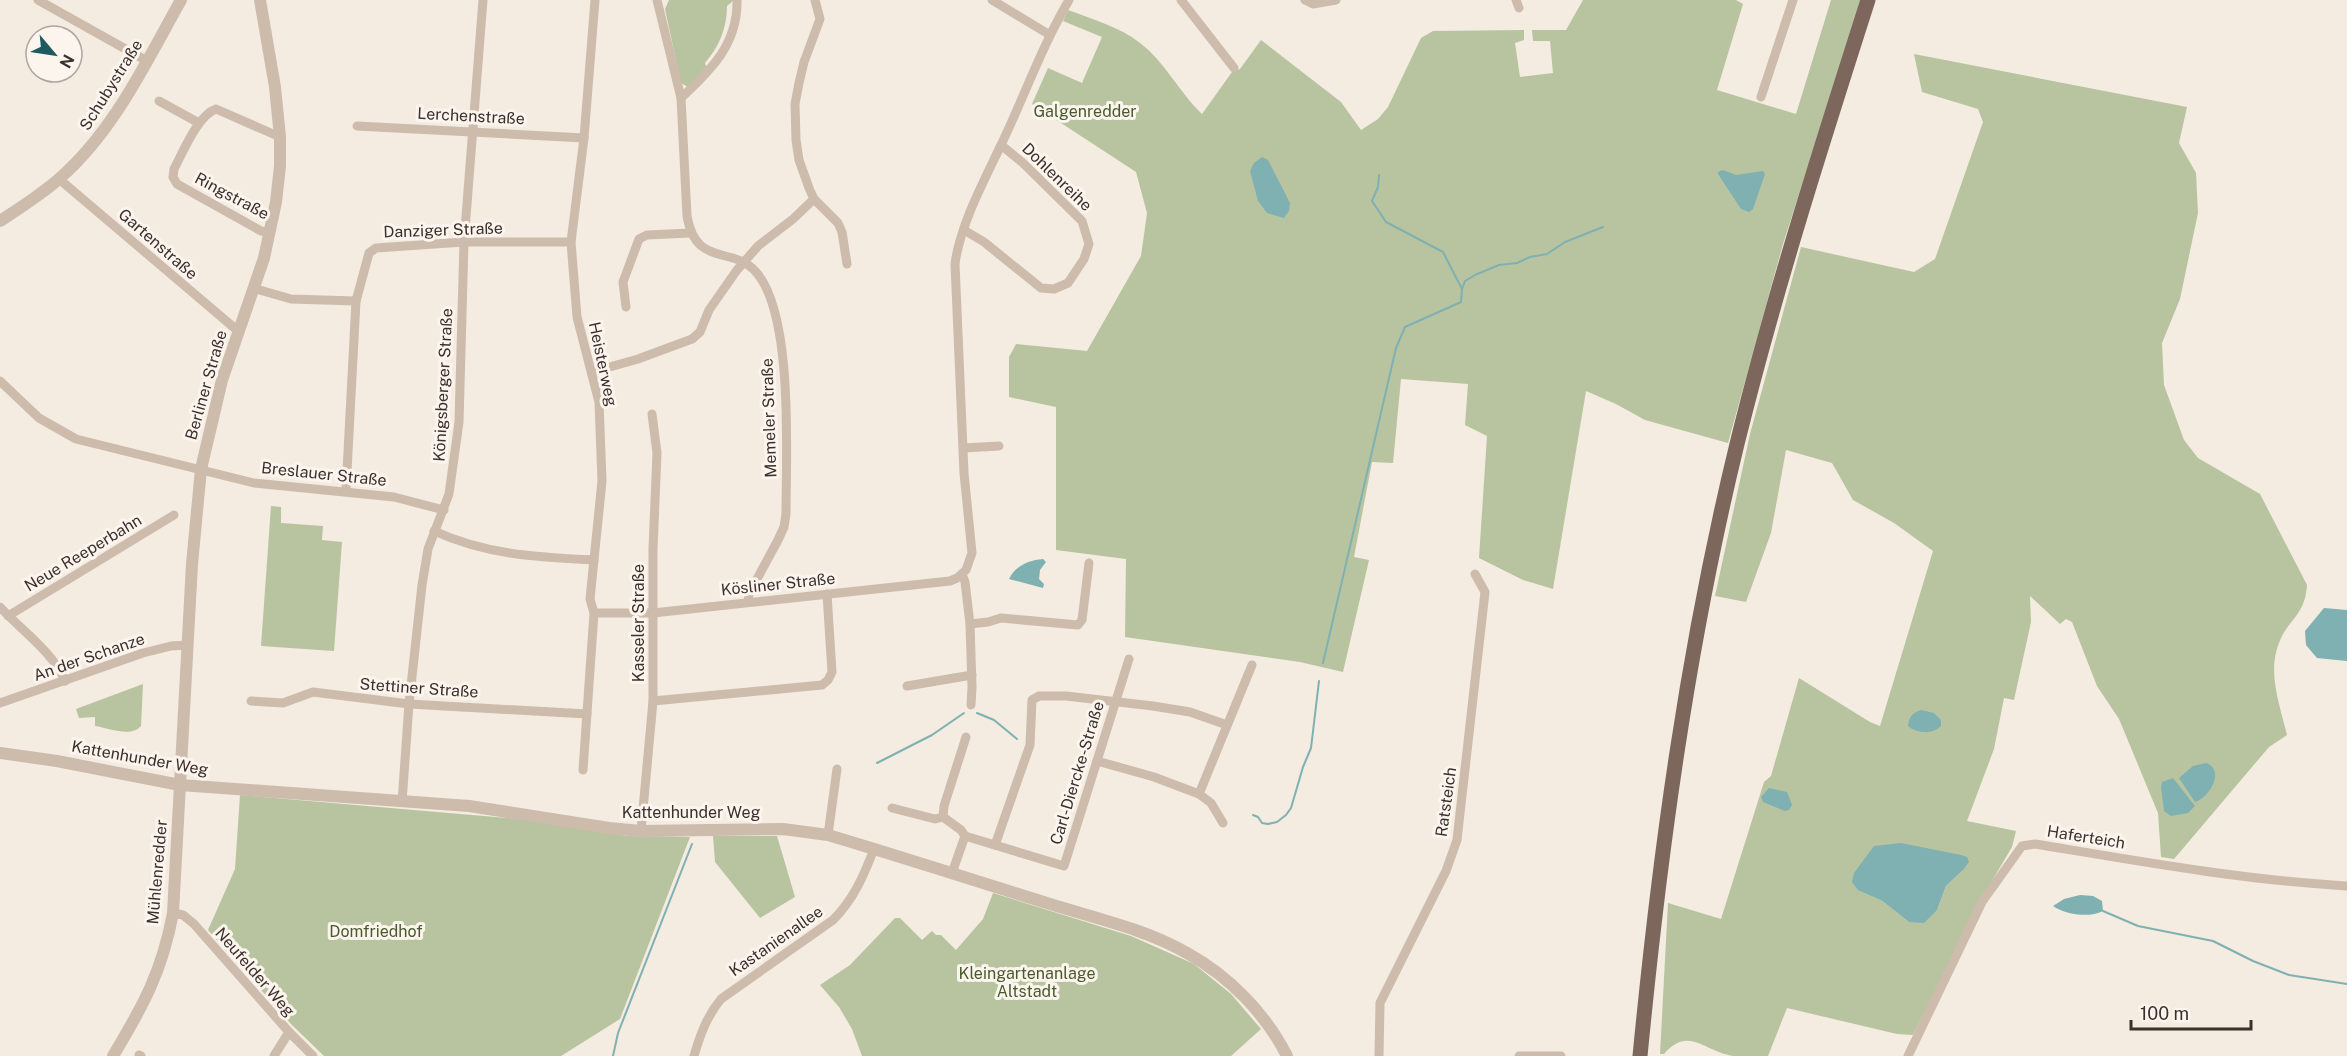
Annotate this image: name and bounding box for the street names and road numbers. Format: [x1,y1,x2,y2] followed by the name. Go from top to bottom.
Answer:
[76,36,146,134] street label: Schubystraße
[417,104,525,128] street label: Lerchenstraße
[1018,139,1096,215] street label: Dohlenreihe
[192,169,272,223] street label: Ringstraße
[115,205,201,283] street label: Gartenstraße
[383,218,503,242] street label: Danziger Straße
[429,308,457,462] street label: Königsberger Straße
[585,320,621,408] street label: Heisterweg
[181,328,231,442] street label: Berliner Straße
[757,358,781,478] street label: Memeler Straße
[260,458,388,490] street label: Breslauer Straße
[21,511,145,595] street label: Neue Reeperbahn
[629,564,648,682] street label: Kasseler Straße
[720,569,836,599] street label: Kösliner Straße
[31,629,147,685] street label: An der Schanze
[359,674,479,702] street label: Stettiner Straße
[1046,699,1108,847] street label: Carl-Diercke-Straße
[70,737,210,779] street label: Kattenhunder Weg
[1432,766,1460,838] street label: Ratsteich
[622,803,760,822] street label: Kattenhunder Weg
[143,819,171,925] street label: Mühlenredder
[2046,821,2126,853] street label: Haferteich
[726,902,826,980] street label: Kastanienallee
[211,924,299,1020] street label: Neufelder Weg

